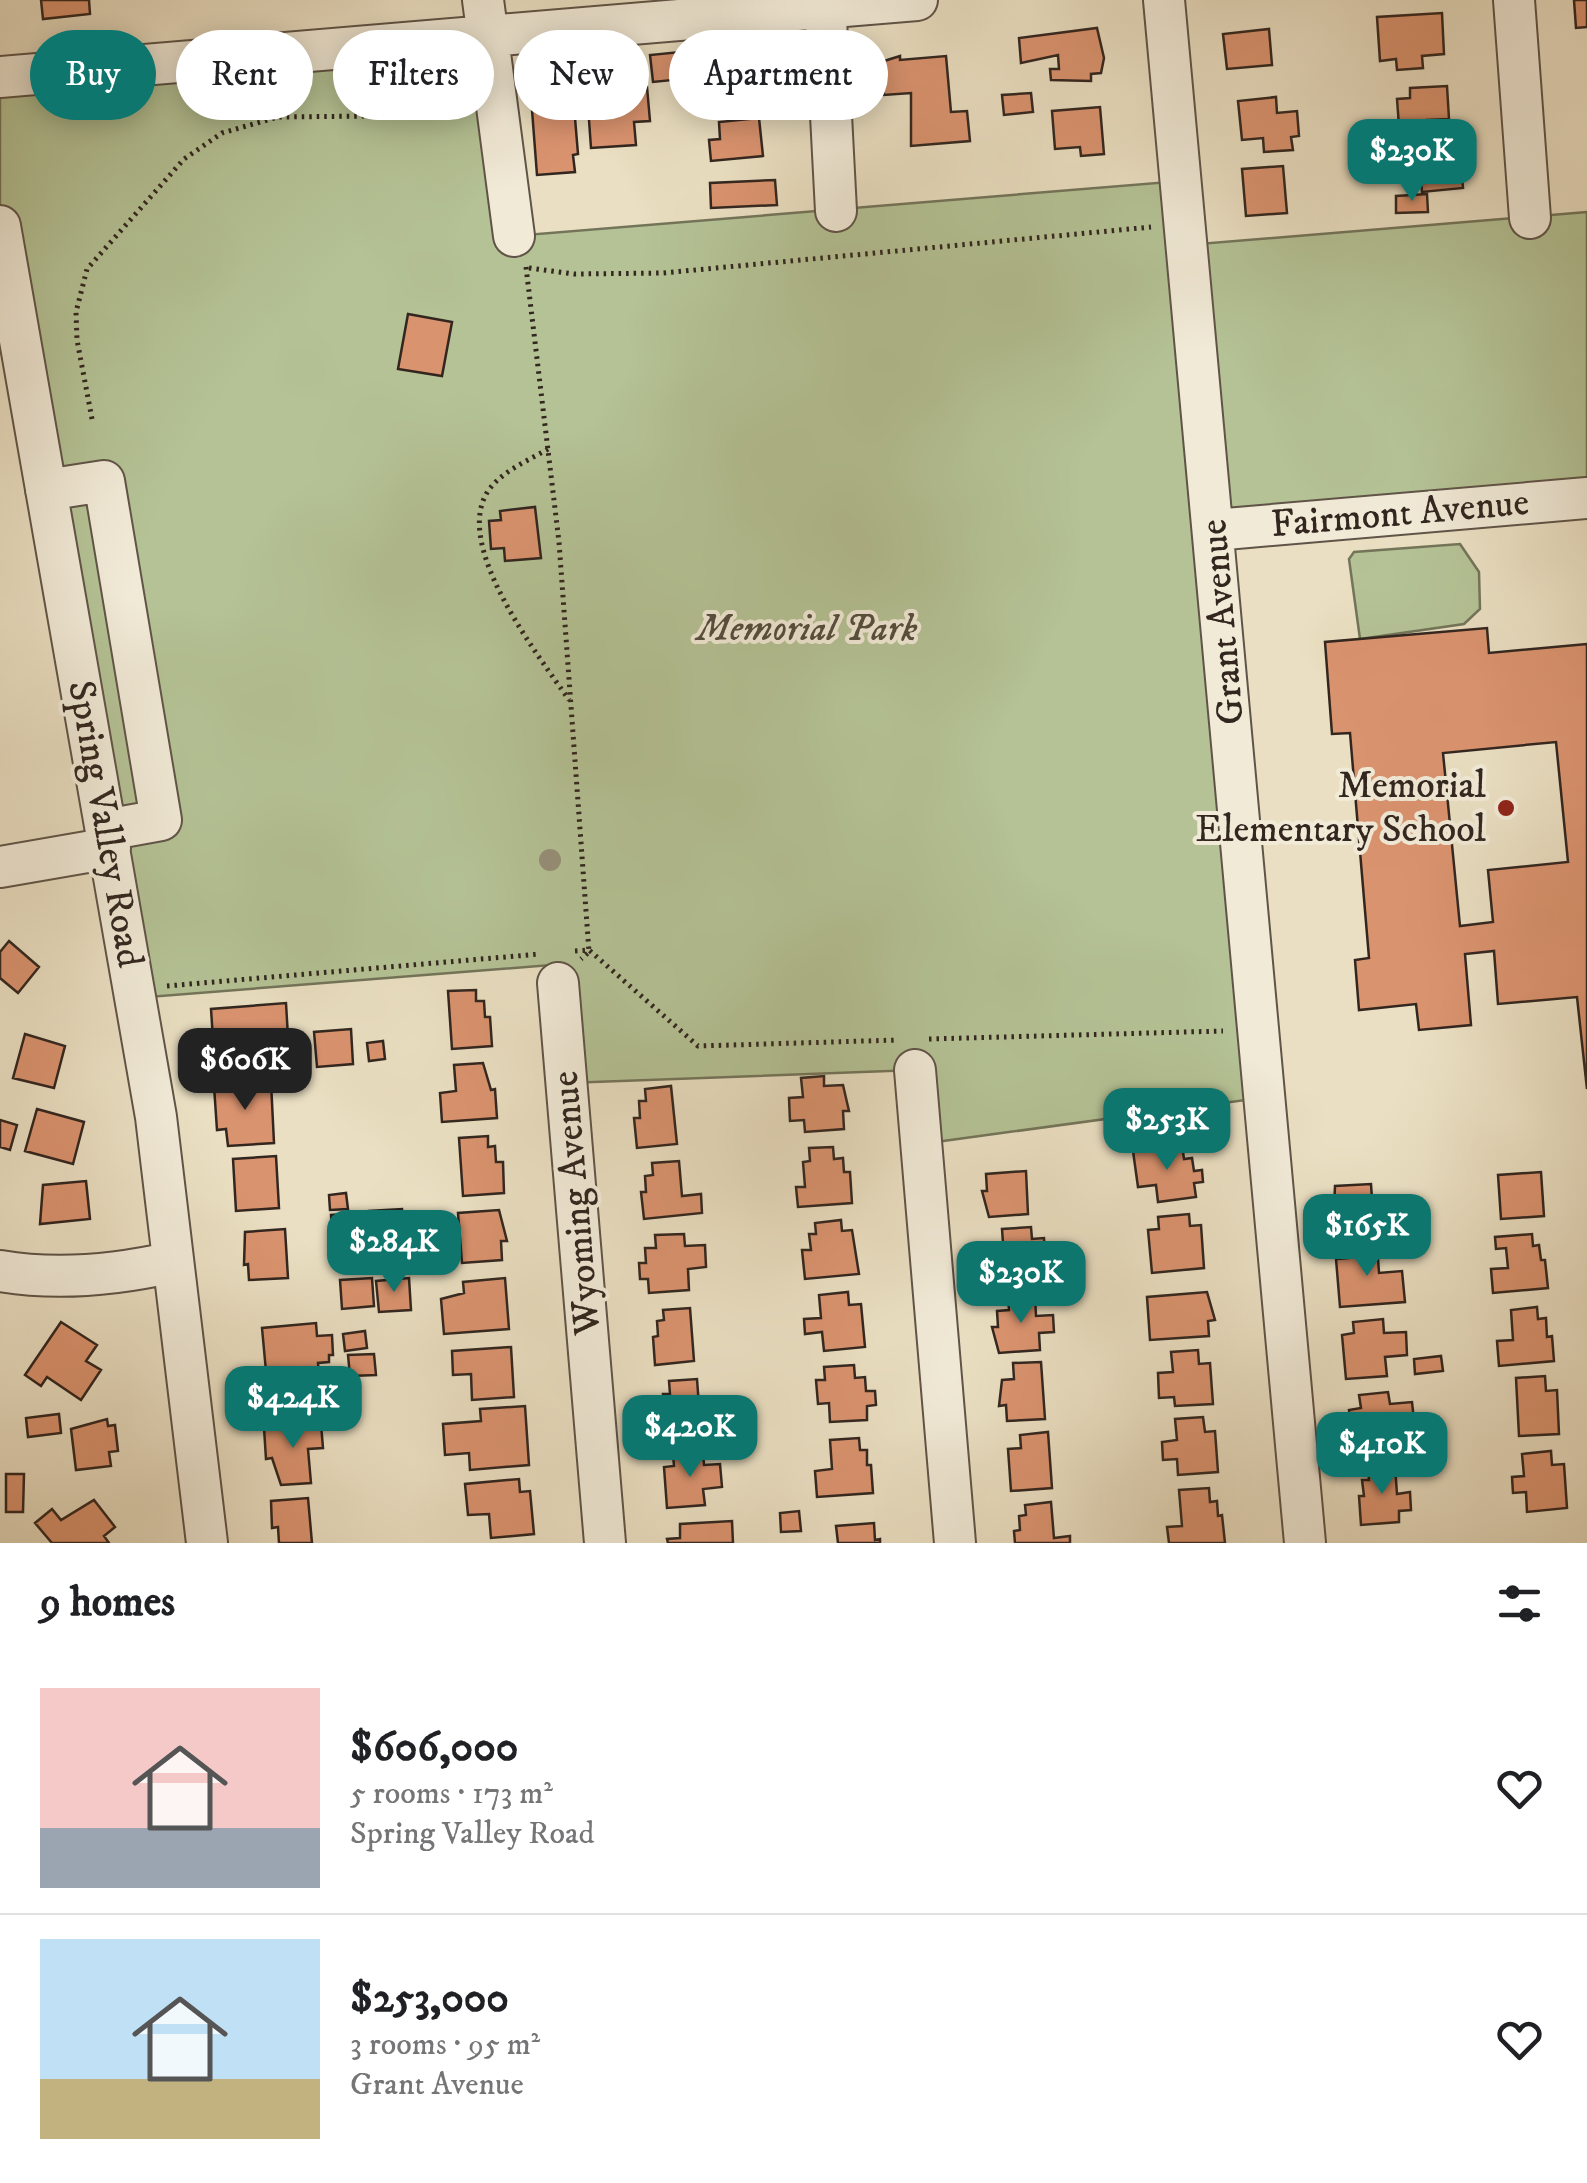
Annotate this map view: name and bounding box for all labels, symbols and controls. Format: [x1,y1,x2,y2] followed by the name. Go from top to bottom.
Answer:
[30,30,156,120] chip: Buy
[176,30,313,120] chip: Rent
[333,30,494,120] chip: Filters
[514,30,649,120] chip: New
[669,30,888,120] chip: Apartment
[1342,119,1482,204] pin: $230K
[1370,131,1454,171] text: $230K
[1269,479,1531,549] street label: Fairmont Avenue
[1190,517,1256,727] street label: Grant Avenue
[694,605,917,653] park label: Memorial Park
[56,677,154,971] street label: Spring Valley Road
[1195,762,1487,854] place label: Memorial Elementary School
[1495,797,1517,819] marker: Memorial Elementary School
[175,1028,315,1113] pin: $606K
[200,1040,290,1080] text: $606K
[542,1069,613,1338] street label: Wyoming Avenue
[1097,1088,1237,1173] pin: $253K
[1125,1100,1209,1140] text: $253K
[1297,1194,1437,1279] pin: $165K
[1325,1206,1409,1246] text: $165K
[324,1210,464,1295] pin: $284K
[349,1222,439,1262] text: $284K
[951,1241,1091,1326] pin: $230K
[979,1253,1063,1293] text: $230K
[223,1366,363,1451] pin: $424K
[247,1378,339,1418] text: $424K
[620,1395,760,1480] pin: $420K
[644,1407,736,1447] text: $420K
[1312,1412,1452,1497] pin: $410K
[1338,1424,1426,1464] text: $410K
[1492,1576,1547,1631] icon: filters
[40,1577,175,1629] text: 9 homes
[350,1722,518,1774] text: $606,000
[120,1728,240,1848] icon: home
[1492,1761,1547,1816] icon: heart
[350,1774,553,1814] text: 5 rooms · 173 m²
[350,1814,595,1854] text: Spring Valley Road
[350,1973,509,2025] text: $253,000
[120,1979,240,2099] icon: home
[1492,2012,1547,2067] icon: heart
[350,2025,540,2065] text: 3 rooms · 95 m²
[350,2065,524,2105] text: Grant Avenue

